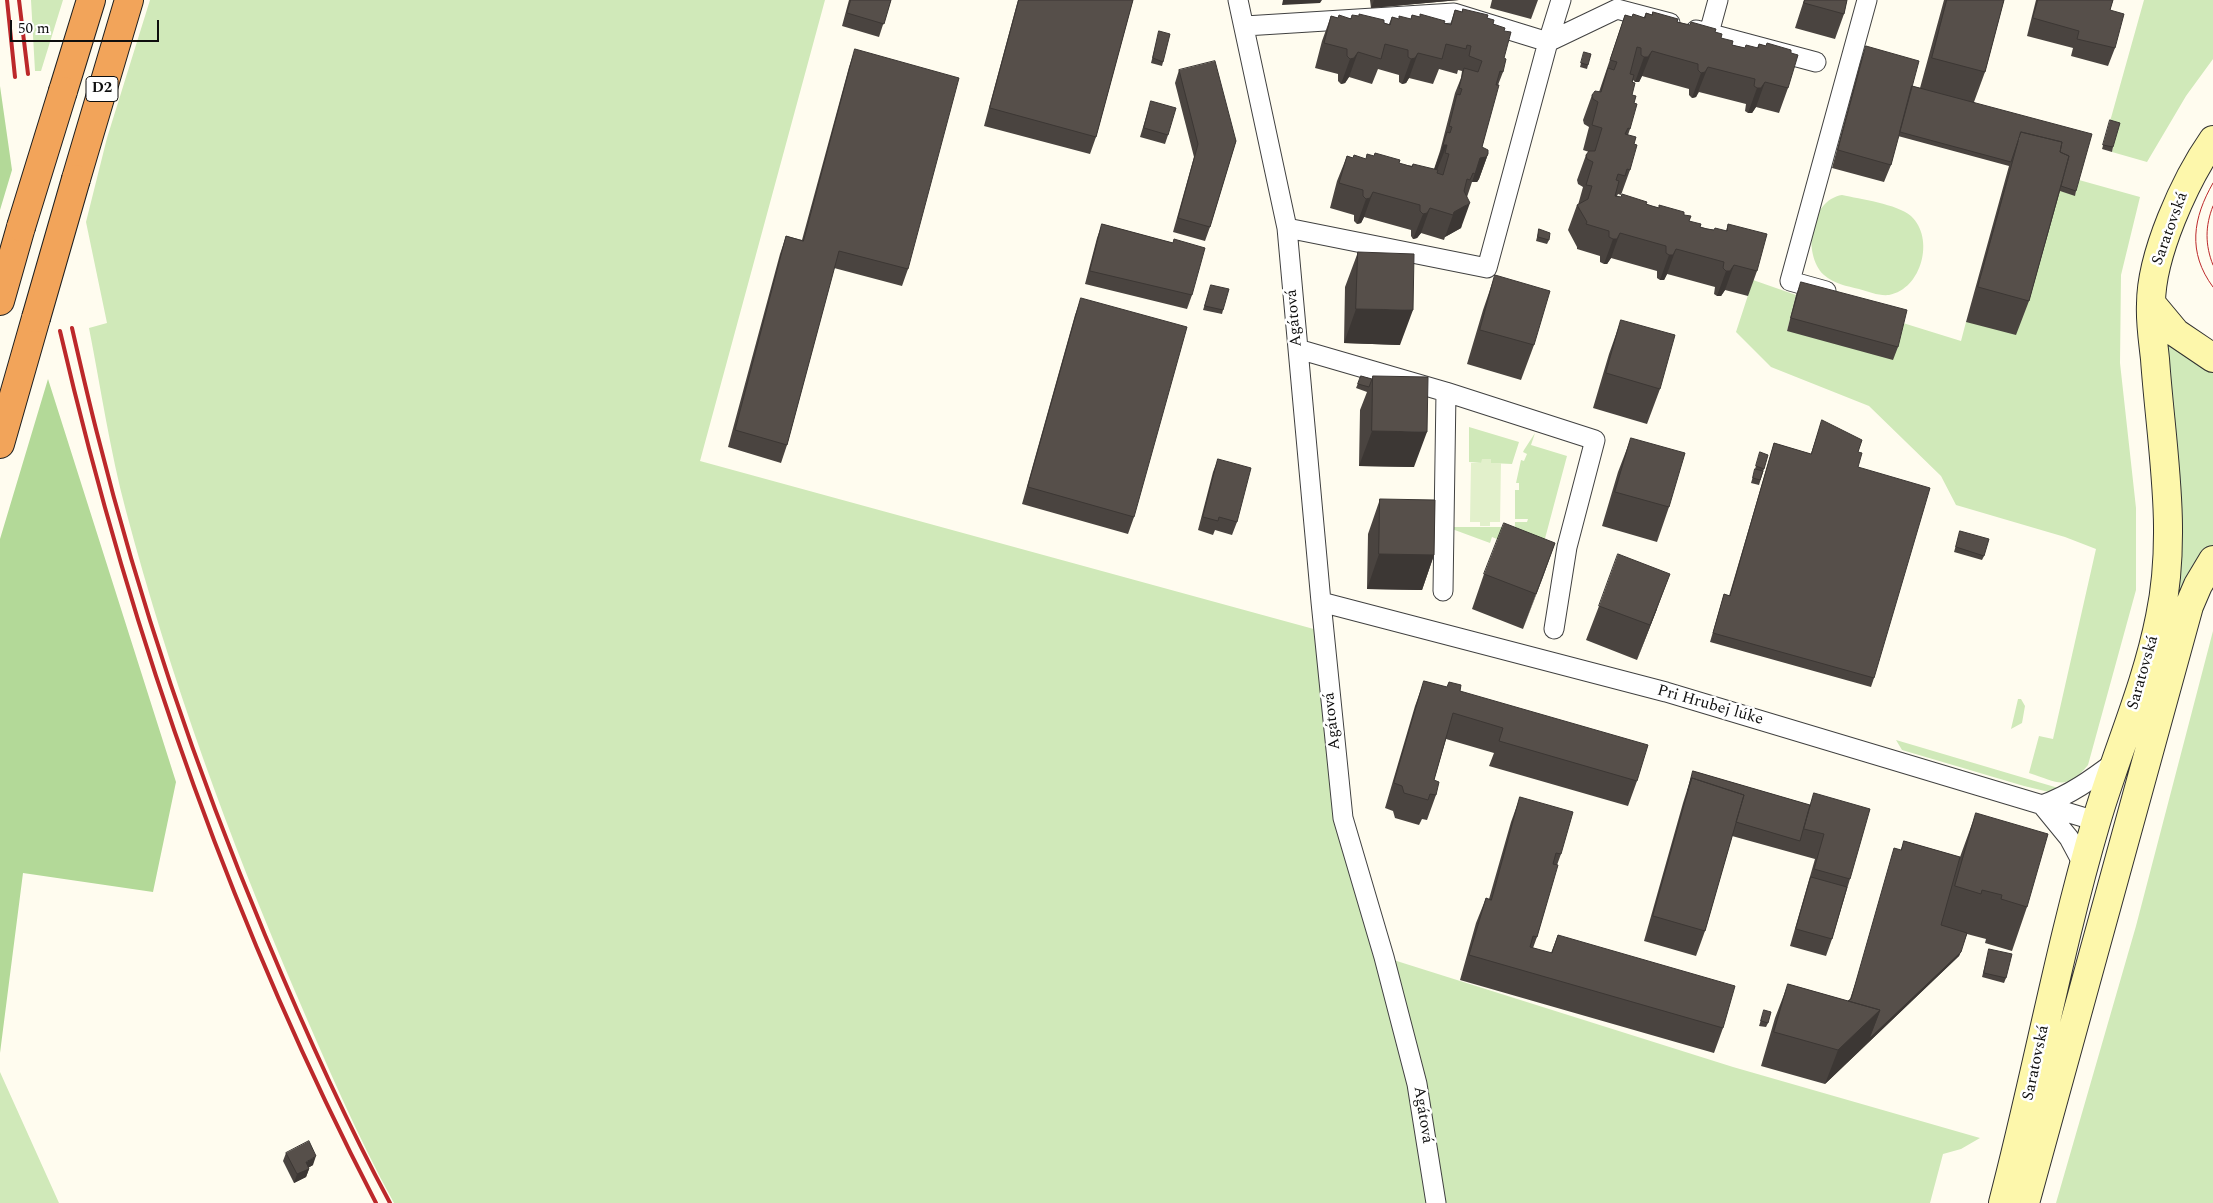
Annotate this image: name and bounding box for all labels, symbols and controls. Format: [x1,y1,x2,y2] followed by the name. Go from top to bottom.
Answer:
[12,10,161,42] scale bar
[18,17,50,40] text: 50 m
[86,76,118,102] road number: D2
[2149,190,2193,268] street label: Saratovská
[1283,288,1307,348] street label: Agátová
[2124,634,2164,712] street label: Saratovská
[1655,682,1765,730] street label: Pri Hrubej lúke
[1320,691,1346,751] street label: Agátová
[2020,1024,2054,1102] street label: Saratovská
[1408,1085,1436,1145] street label: Agátová

